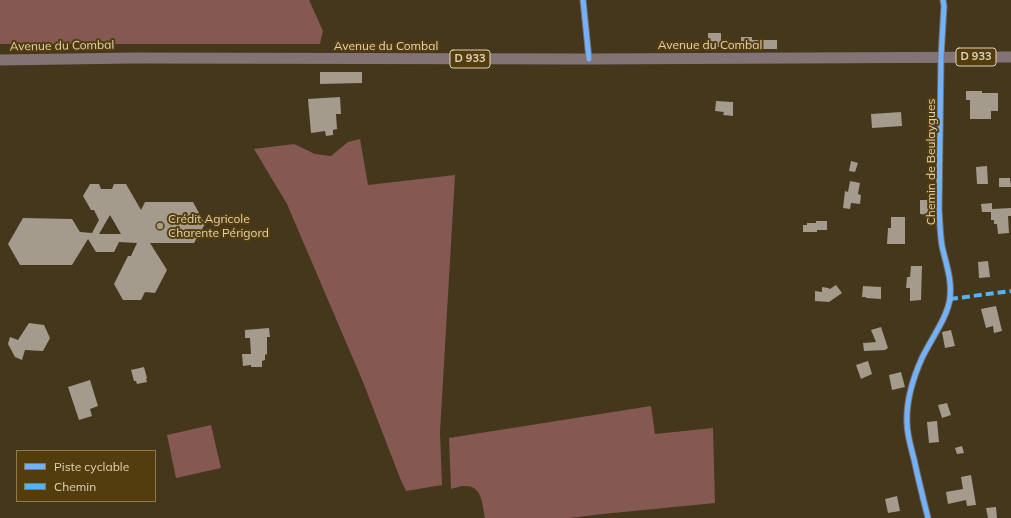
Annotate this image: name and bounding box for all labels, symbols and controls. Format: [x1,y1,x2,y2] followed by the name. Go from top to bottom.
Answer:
[10,38,114,54] street label: Avenue du Combal
[658,38,762,52] street label: Avenue du Combal
[334,39,438,53] street label: Avenue du Combal
[956,48,996,66] road number: D 933
[450,50,490,68] road number: D 933
[924,99,938,225] street label: Chemin de Beulaygues
[168,212,269,240] place label: Crédit Agricole Charente Périgord
[155,221,165,231] marker: Crédit Agricole Charente Périgord
[16,450,156,502] legend
[54,459,129,474] text: Piste cyclable
[54,479,96,494] text: Chemin

